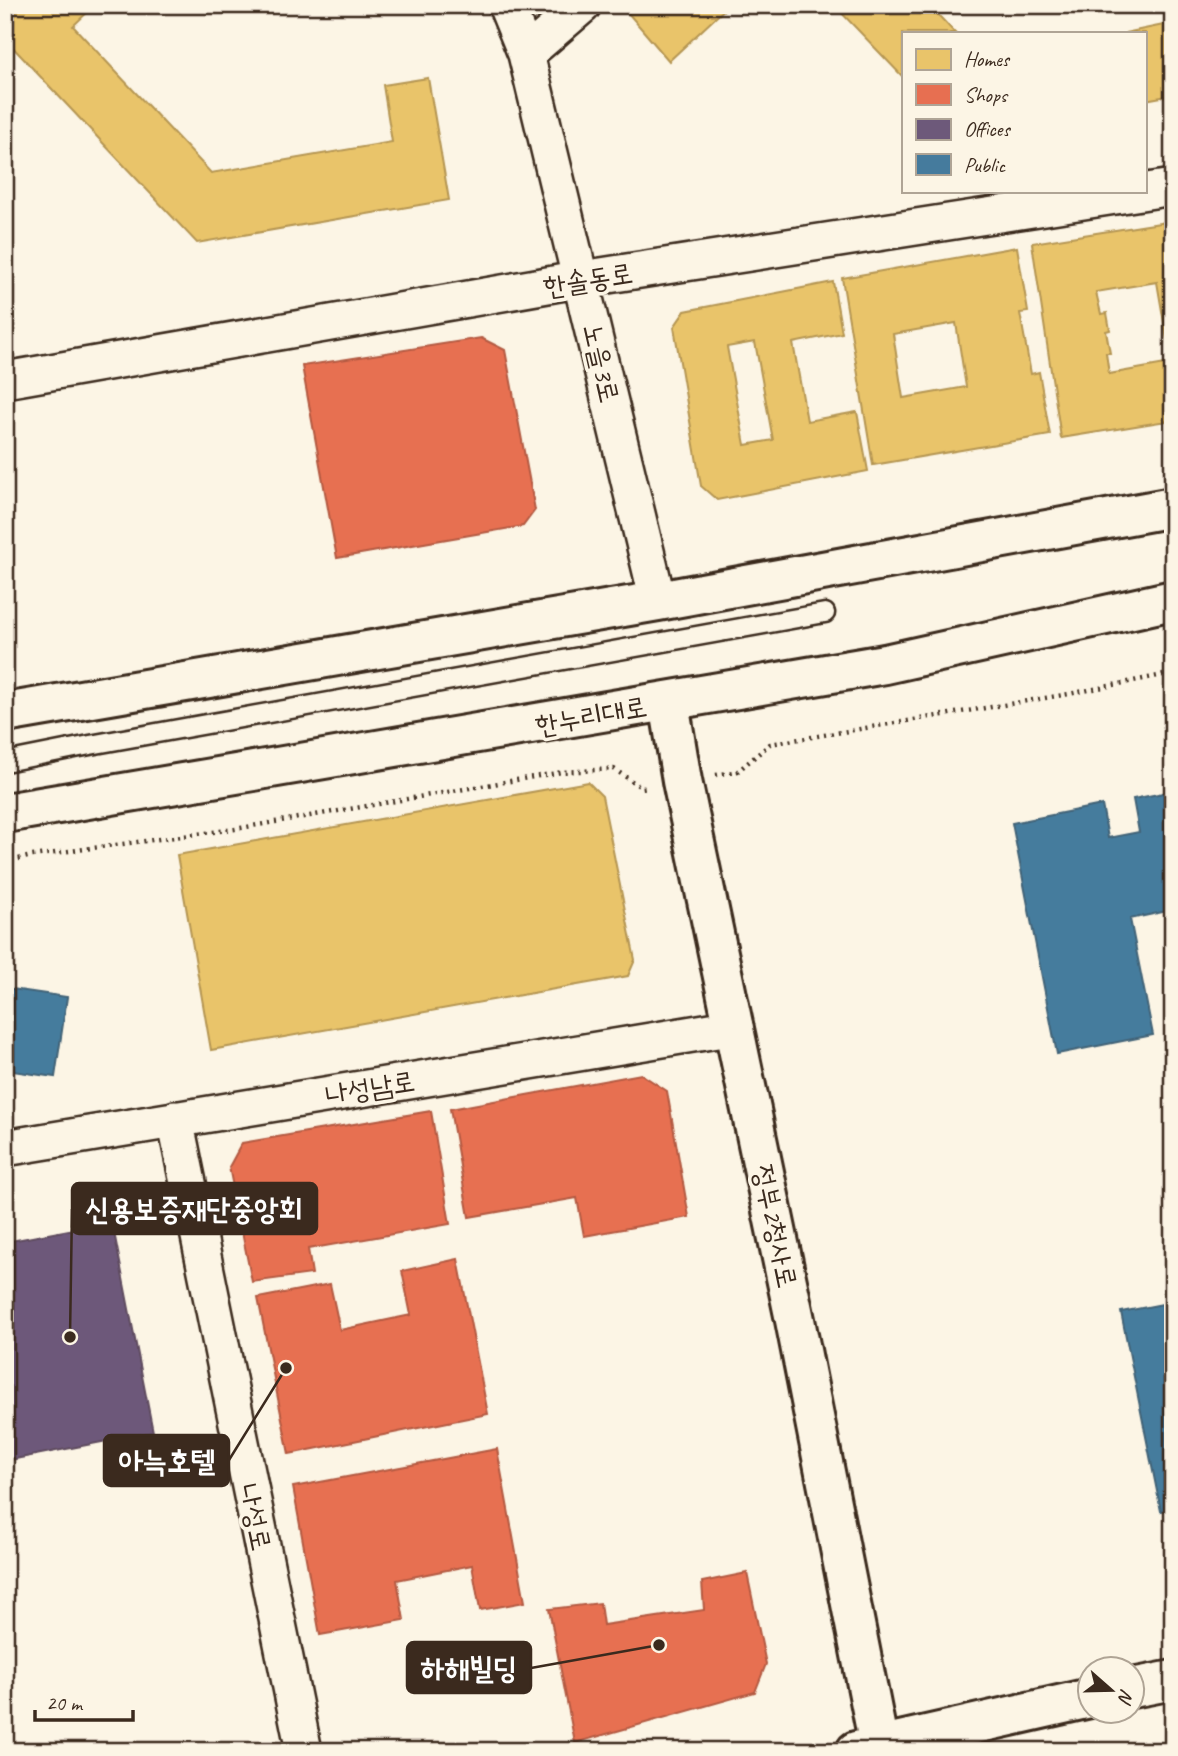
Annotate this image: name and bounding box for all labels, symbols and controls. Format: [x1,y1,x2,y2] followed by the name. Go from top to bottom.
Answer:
[902,32,1146,192] legend
[964,46,1011,72] text: Homes
[964,82,1009,108] text: Shops
[964,116,1011,142] text: Offices
[964,152,1006,178] text: Public
[541,255,635,304] street label: 한솔동로
[575,320,628,406] street label: 노을3로
[533,688,650,743] street label: 한누리대로
[323,1063,417,1112] street label: 나성남로
[745,1161,806,1291] street label: 정부2청사로
[72,1183,317,1234] callout: 신용보증재단중앙회
[85,1190,303,1228] text: 신용보증재단중앙회
[104,1435,229,1486] callout: 아늑호텔
[119,1442,215,1480] text: 아늑호텔
[231,1480,280,1554] street label: 나성로
[407,1642,531,1693] callout: 하해빌딩
[421,1649,517,1687] text: 하해빌딩
[1076,1654,1146,1724] north arrow
[35,1679,133,1723] scale bar
[1112,1686,1139,1708] text: N
[46,1690,84,1716] text: 20 m

